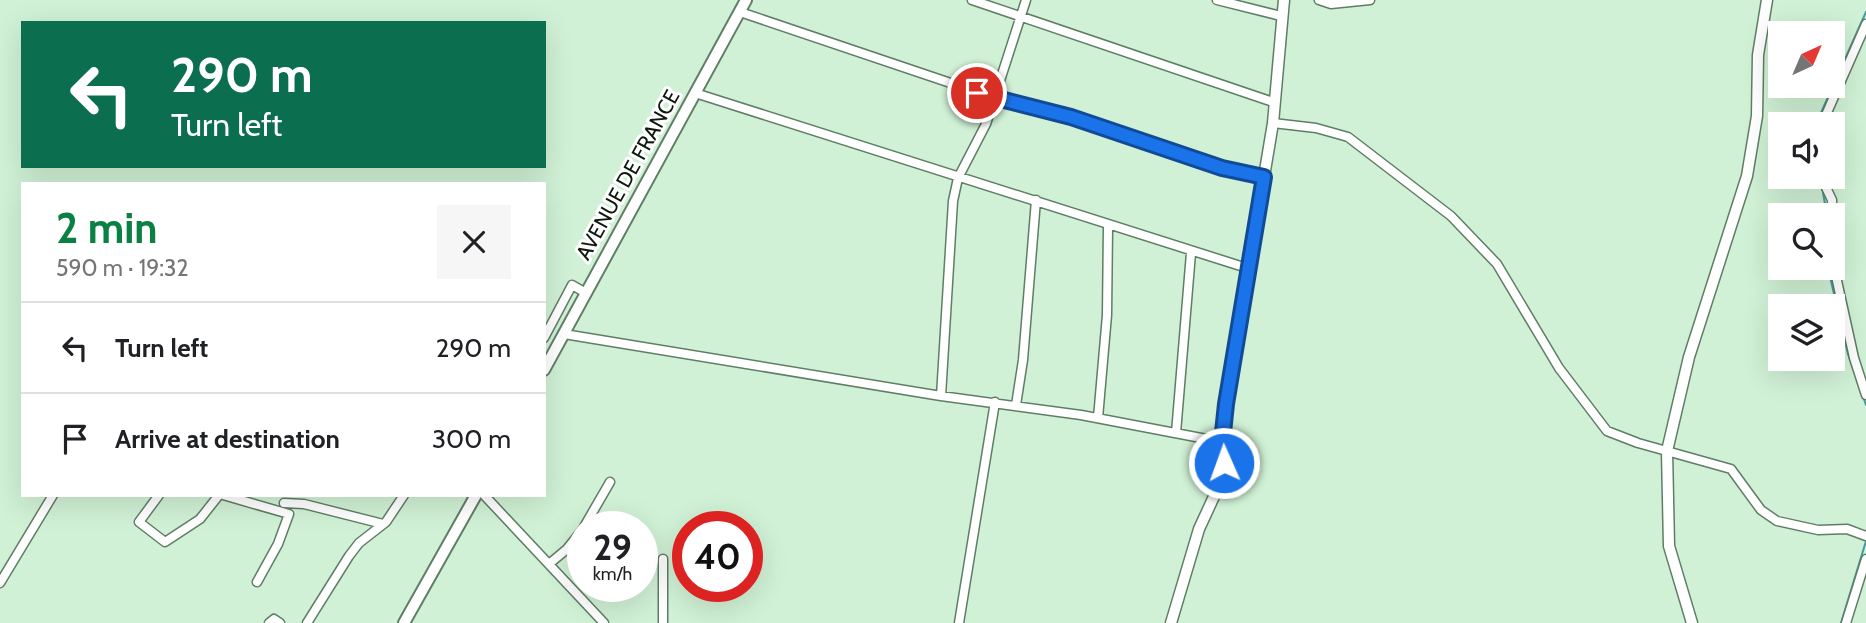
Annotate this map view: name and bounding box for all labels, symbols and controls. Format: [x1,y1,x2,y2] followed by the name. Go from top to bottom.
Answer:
[1768,21,1844,98] north arrow
[1768,21,1845,371] map controls
[171,45,313,104] text: 290 m
[56,49,147,140] icon: left
[947,63,1007,123] pin
[958,74,996,112] icon: arrive
[571,85,685,264] street label: AVENUE DE FRANCE
[171,105,282,144] text: Turn left
[1768,112,1845,189] button: sound
[56,202,157,254] text: 2 min
[1768,203,1845,280] button: search
[437,205,511,279] button: close
[56,254,189,282] text: 590 m · 19:32
[1768,294,1845,371] button: layers
[56,329,94,367] icon: left
[115,332,208,364] text: Turn left
[436,332,511,364] text: 290 m
[56,420,94,458] icon: arrive
[115,423,340,455] text: Arrive at destination
[432,423,511,455] text: 300 m
[1187,426,1261,500] position arrow
[672,511,763,602] speed limit sign: 40
[593,526,632,569] text: 29
[593,563,632,585] text: km/h

